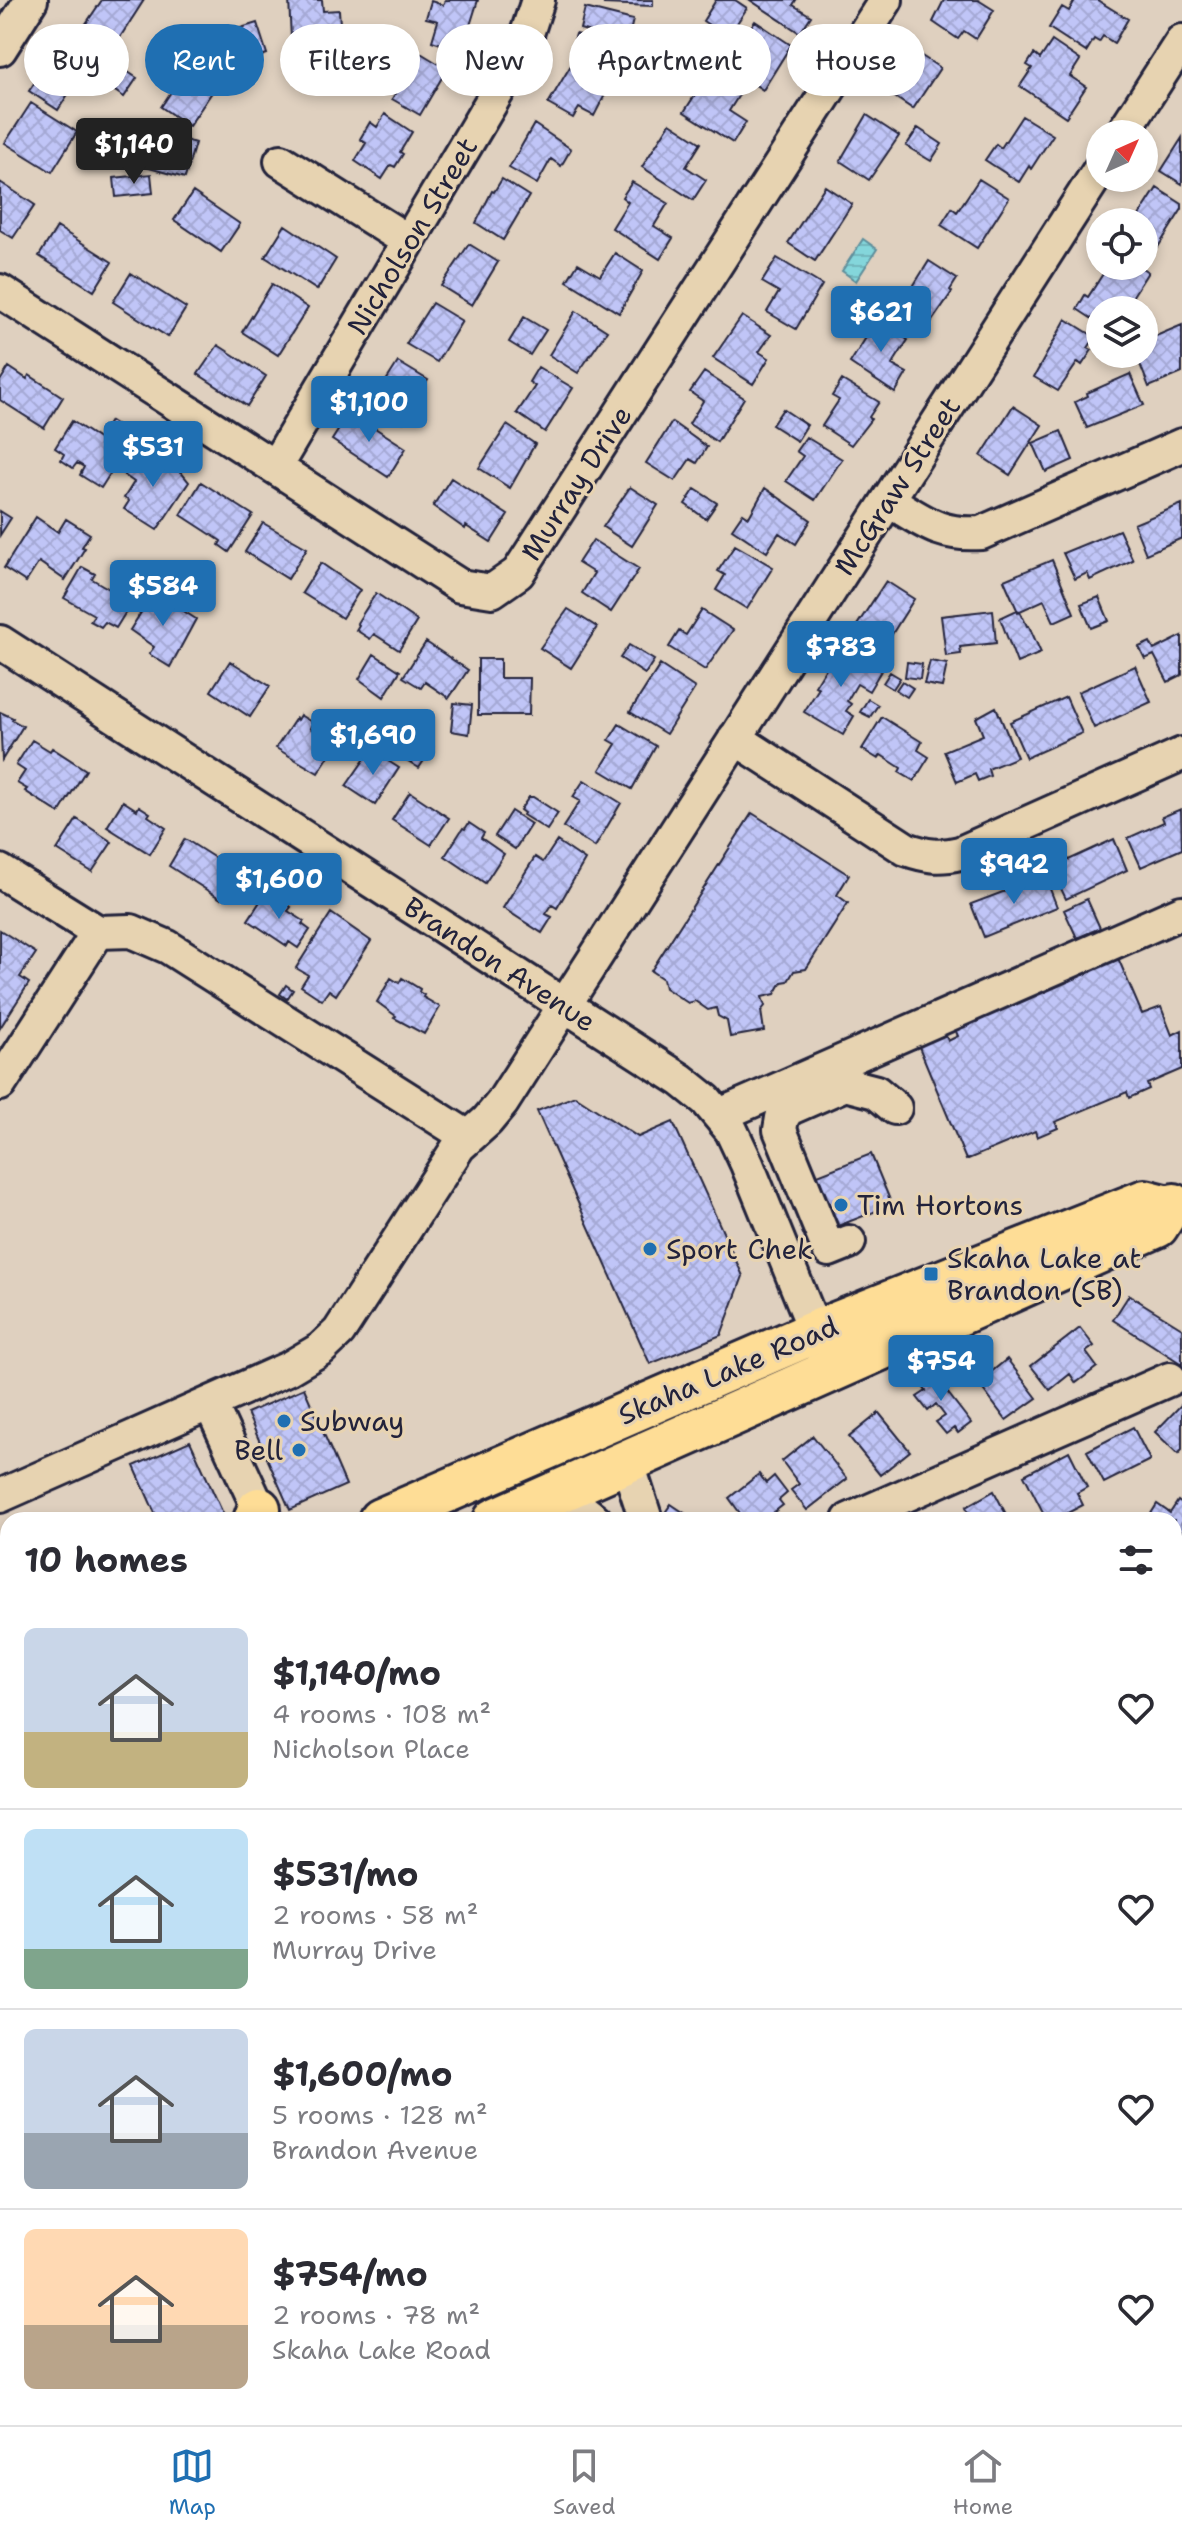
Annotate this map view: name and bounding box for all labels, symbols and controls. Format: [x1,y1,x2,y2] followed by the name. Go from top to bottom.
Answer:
[24,24,129,96] chip: Buy
[145,24,264,96] chip: Rent
[280,24,420,96] chip: Filters
[436,24,553,96] chip: New
[569,24,771,96] chip: Apartment
[787,24,925,96] chip: House
[69,118,199,186] pin: $1,140
[1086,120,1158,192] north arrow
[1086,120,1158,368] map controls
[94,126,174,161] text: $1,140
[338,130,486,342] street label: Nicholson Street
[1086,208,1158,280] button: locate
[834,286,928,354] pin: $621
[849,294,913,329] text: $621
[1086,296,1158,368] button: layers
[304,376,434,444] pin: $1,100
[329,384,409,419] text: $1,100
[825,389,969,583] street label: McGraw Street
[512,398,640,568] street label: Murray Drive
[106,421,200,489] pin: $531
[122,429,184,464] text: $531
[116,560,210,628] pin: $584
[128,568,198,603] text: $584
[794,621,888,689] pin: $783
[805,629,877,664] text: $783
[308,709,438,777] pin: $1,690
[329,717,417,752] text: $1,690
[967,838,1061,906] pin: $942
[979,846,1049,881] text: $942
[214,853,344,921] pin: $1,600
[235,861,323,896] text: $1,600
[397,888,603,1040] street label: Brandon Avenue
[857,1186,1023,1224] place label: Tim Hortons
[832,1196,850,1214] marker: Tim Hortons
[666,1230,813,1268] place label: Sport Chek
[947,1239,1142,1309] place label: Skaha Lake at Brandon (SB)
[641,1240,659,1258] marker: Sport Chek
[922,1265,940,1283] marker: Skaha Lake at Brandon (SB)
[612,1307,844,1433] street label: Skaha Lake Road
[894,1335,988,1403] pin: $754
[906,1343,976,1378] text: $754
[300,1402,404,1440] place label: Subway
[275,1412,293,1430] marker: Subway
[234,1431,284,1469] place label: Bell
[290,1441,308,1459] marker: Bell
[24,1537,188,1583] text: 10 homes
[1114,1538,1158,1582] icon: filters
[272,1650,441,1696] text: $1,140/mo
[88,1660,184,1756] icon: home
[1114,1686,1158,1730] icon: heart
[272,1696,491,1731] text: 4 rooms · 108 m²
[272,1731,470,1766] text: Nicholson Place
[272,1851,419,1897] text: $531/mo
[88,1861,184,1957] icon: home
[1114,1887,1158,1931] icon: heart
[272,1897,478,1932] text: 2 rooms · 58 m²
[272,1932,437,1967] text: Murray Drive
[272,2051,453,2097] text: $1,600/mo
[88,2061,184,2157] icon: home
[1114,2087,1158,2131] icon: heart
[272,2097,488,2132] text: 5 rooms · 128 m²
[272,2132,478,2167] text: Brandon Avenue
[272,2251,428,2297] text: $754/mo
[88,2261,184,2357] icon: home
[1114,2287,1158,2331] icon: heart
[272,2297,480,2332] text: 2 rooms · 78 m²
[272,2332,491,2367] text: Skaha Lake Road
[169,2444,216,2521] tab: Map
[553,2444,616,2521] tab: Saved
[953,2444,1013,2521] tab: Home

